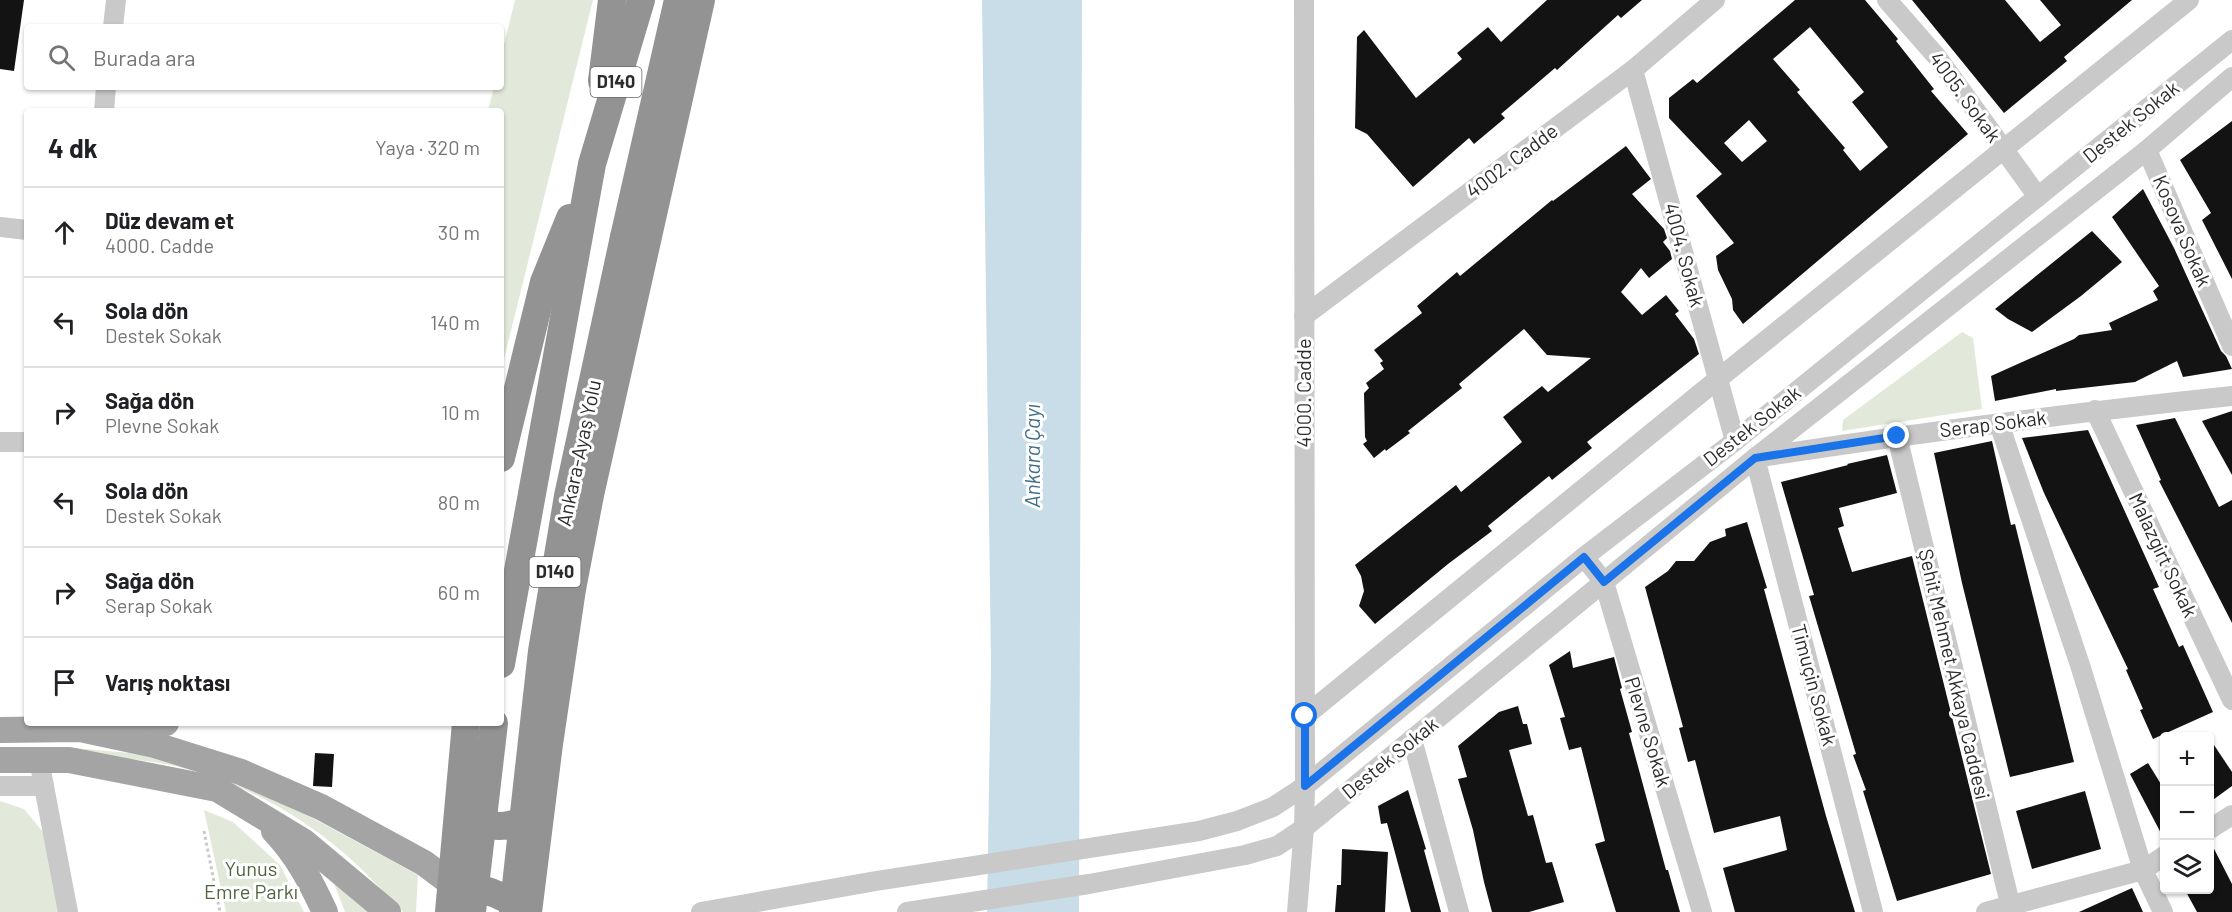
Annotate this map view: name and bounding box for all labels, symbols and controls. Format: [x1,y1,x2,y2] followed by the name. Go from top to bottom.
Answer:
[24,24,504,90] search box
[45,41,78,74] icon: search
[93,44,196,70] text: Burada ara
[1925,46,2007,146] street label: 4005. Sokak
[590,67,642,97] road number: D140
[2077,75,2183,167] street label: Destek Sokak
[1461,118,1562,202] street label: 4002. Cadde
[48,132,98,163] text: 4 dk
[375,135,480,159] text: Yaya · 320 m
[2149,171,2217,290] street label: Kosova Sokak
[1660,200,1710,309] street label: 4004. Sokak
[105,207,234,233] text: Düz devam et
[48,216,81,249] icon: ahead
[438,220,480,244] text: 30 m
[105,233,214,257] text: 4000. Cadde
[105,297,188,323] text: Sola dön
[48,306,81,339] icon: left
[430,310,480,334] text: 140 m
[105,323,222,347] text: Destek Sokak
[1291,338,1315,448] street label: 4000. Cadde
[551,377,605,528] street label: Ankara-Ayaş Yolu
[1698,380,1805,471] street label: Destek Sokak
[105,387,194,413] text: Sağa dön
[48,396,81,429] icon: right
[441,400,480,424] text: 10 m
[1019,404,1044,508] water label: Ankara Çayı
[1938,405,2048,441] street label: Serap Sokak
[105,413,219,437] text: Plevne Sokak
[1883,422,1909,448] route end
[105,477,188,503] text: Sola dön
[48,486,81,519] icon: left
[2125,488,2203,621] street label: Malazgirt Sokak
[438,490,480,514] text: 80 m
[105,503,222,527] text: Destek Sokak
[1914,546,1995,801] street label: Şehit Mehmet Akkaya Caddesi
[530,557,580,587] road number: D140
[105,567,194,593] text: Sağa dön
[48,576,81,609] icon: right
[438,580,480,604] text: 60 m
[105,593,213,617] text: Serap Sokak
[1787,621,1843,748] street label: Timuçin Sokak
[48,666,81,699] icon: arrive
[105,669,230,695] text: Varış noktası
[1621,674,1677,790] street label: Plevne Sokak
[1291,702,1317,728] route start
[1336,711,1442,803] street label: Destek Sokak
[2160,732,2214,894] map controls
[2160,732,2214,786] button: +
[2160,786,2214,840] button: −
[2160,840,2214,894] button: layers
[204,856,298,903] park label: Yunus Emre Parkı

